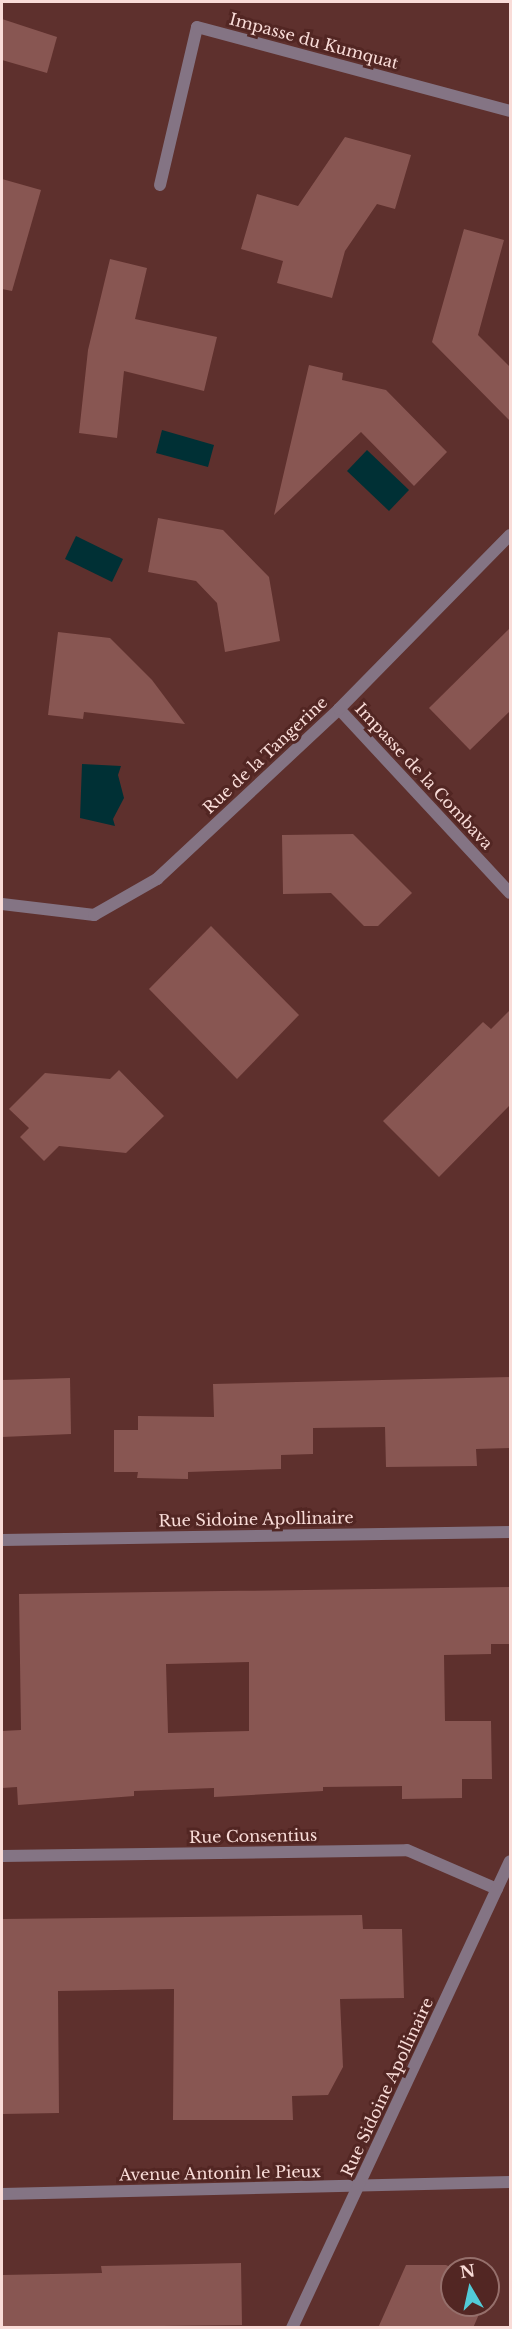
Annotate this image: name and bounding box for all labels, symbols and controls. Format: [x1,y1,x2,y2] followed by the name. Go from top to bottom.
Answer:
[227,9,401,73] street label: Impasse du Kumquat
[199,692,331,818] street label: Rue de la Tangerine
[351,699,497,853] street label: Impasse de la Combava
[158,1508,354,1530] street label: Rue Sidoine Apollinaire
[189,1825,317,1847] street label: Rue Consentius
[337,1994,437,2180] street label: Rue Sidoine Apollinaire
[119,2162,321,2184] street label: Avenue Antonin le Pieux
[440,2257,500,2317] north arrow
[458,2260,476,2282] text: N

